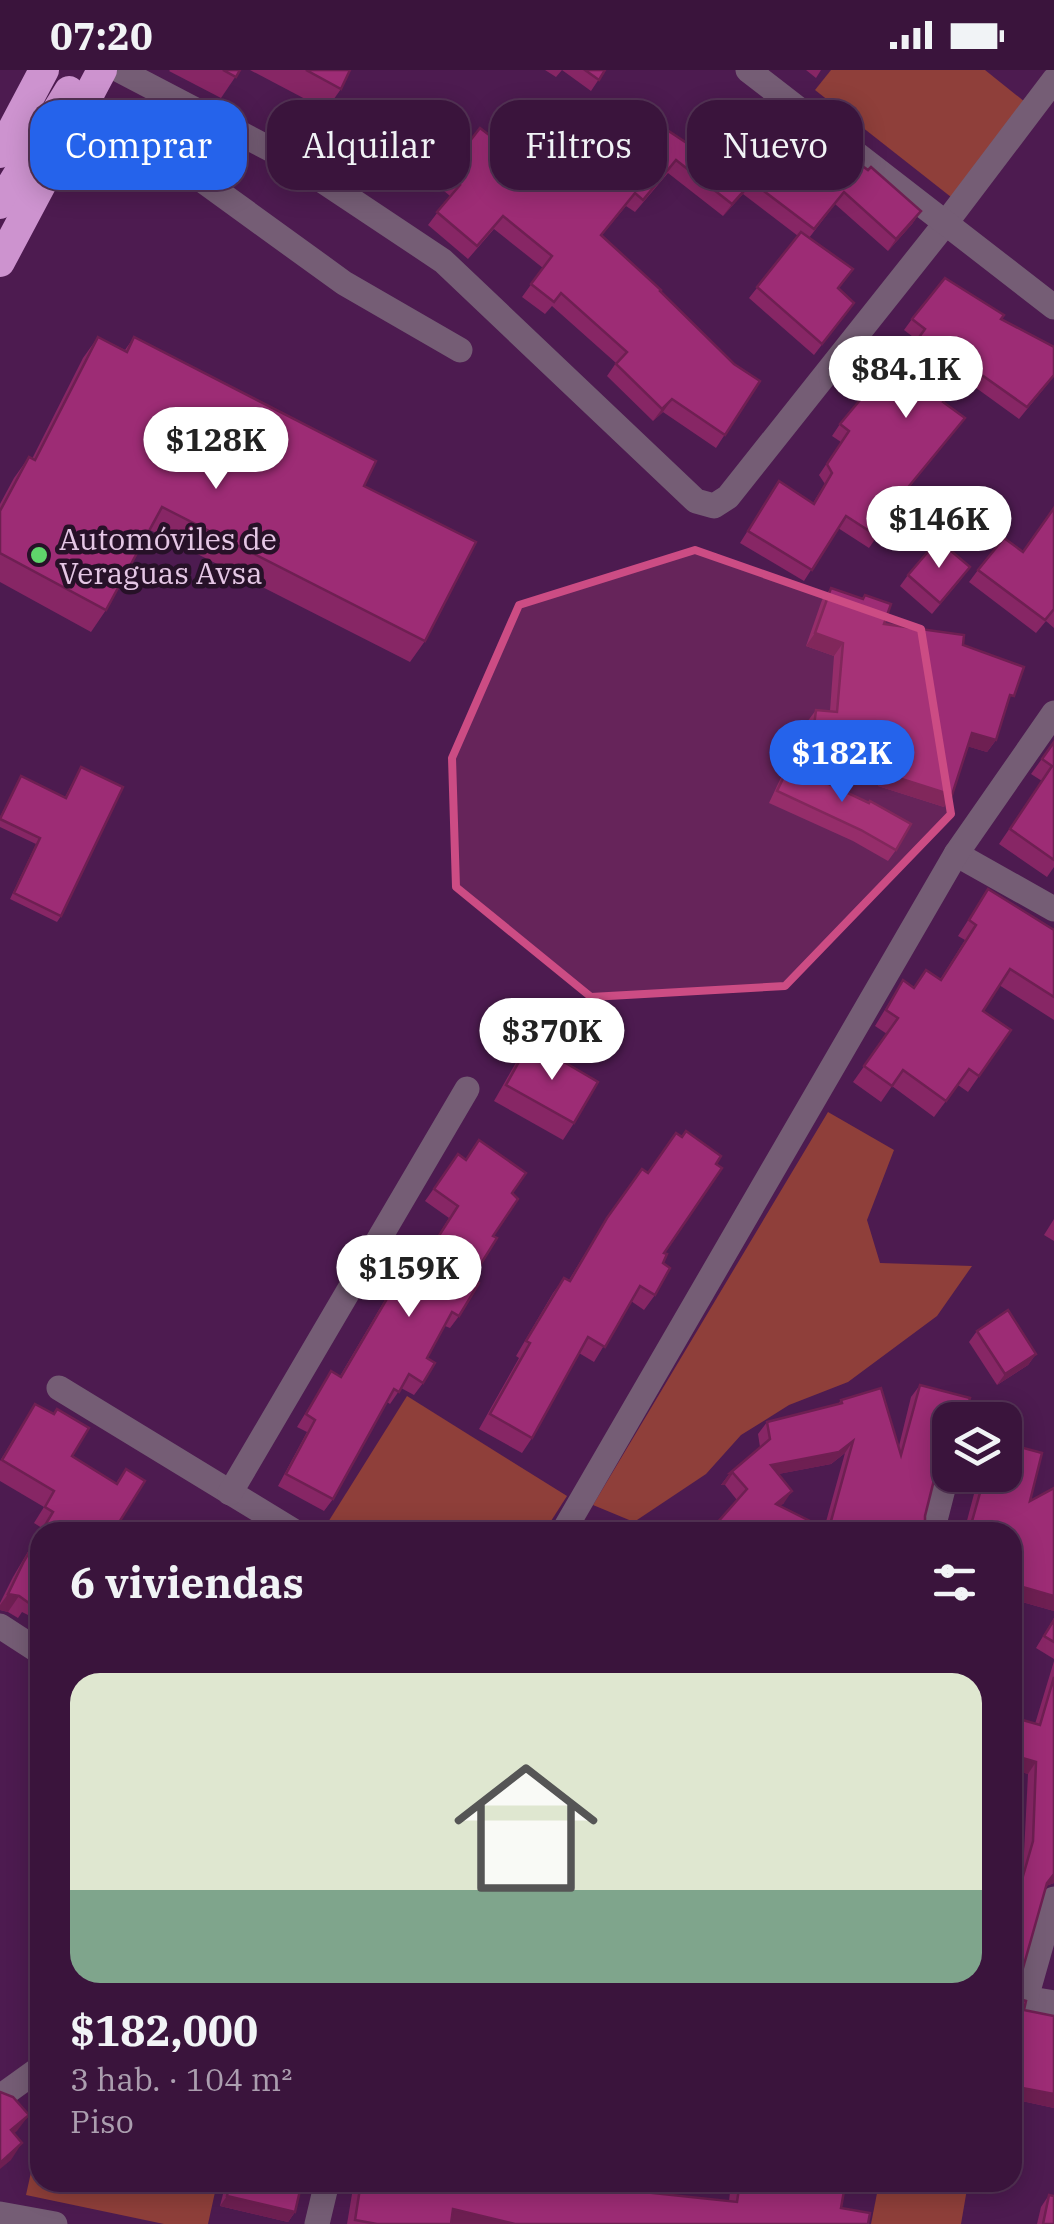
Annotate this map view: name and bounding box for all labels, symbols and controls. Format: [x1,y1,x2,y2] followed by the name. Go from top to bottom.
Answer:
[50,11,153,60] text: 07:20
[30,100,247,190] chip: Comprar
[267,100,470,190] chip: Alquilar
[490,100,667,190] chip: Filtros
[687,100,863,190] chip: Nuevo
[825,336,987,421] pin: $84.1K
[851,347,961,389] text: $84.1K
[146,407,286,492] pin: $128K
[165,418,267,460] text: $128K
[869,486,1009,571] pin: $146K
[888,497,990,539] text: $146K
[59,519,277,592] place label: Automóviles de Veraguas Avsa
[28,544,50,566] marker: Automóviles de Veraguas Avsa
[772,720,912,805] pin: $182K
[791,731,893,773] text: $182K
[482,998,622,1083] pin: $370K
[501,1009,603,1051] text: $370K
[339,1235,479,1320] pin: $159K
[358,1246,460,1288] text: $159K
[932,1402,1022,1492] map controls
[932,1402,1022,1492] button: layers
[70,1555,304,1610] text: 6 viviendas
[927,1555,982,1610] icon: filters
[436,1738,616,1918] icon: home
[70,2003,258,2058] text: $182,000
[70,2058,292,2100] text: 3 hab. · 104 m²
[70,2100,134,2142] text: Piso

